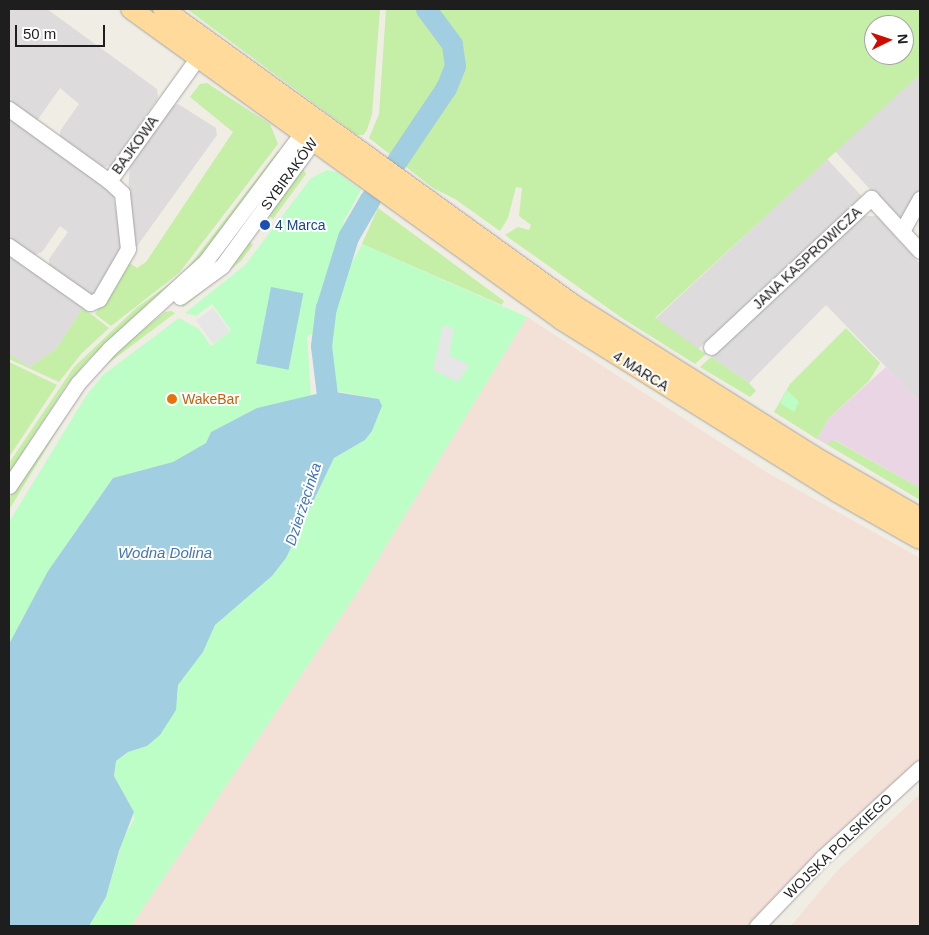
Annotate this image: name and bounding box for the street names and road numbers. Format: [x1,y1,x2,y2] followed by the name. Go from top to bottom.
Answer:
[108,113,162,177] street label: BAJKOWA
[257,135,321,213] street label: SYBIRAKÓW
[749,203,865,313] street label: JANA KASPROWICZA
[610,347,672,395] street label: 4 MARCA
[780,790,896,902] street label: WOJSKA POLSKIEGO

